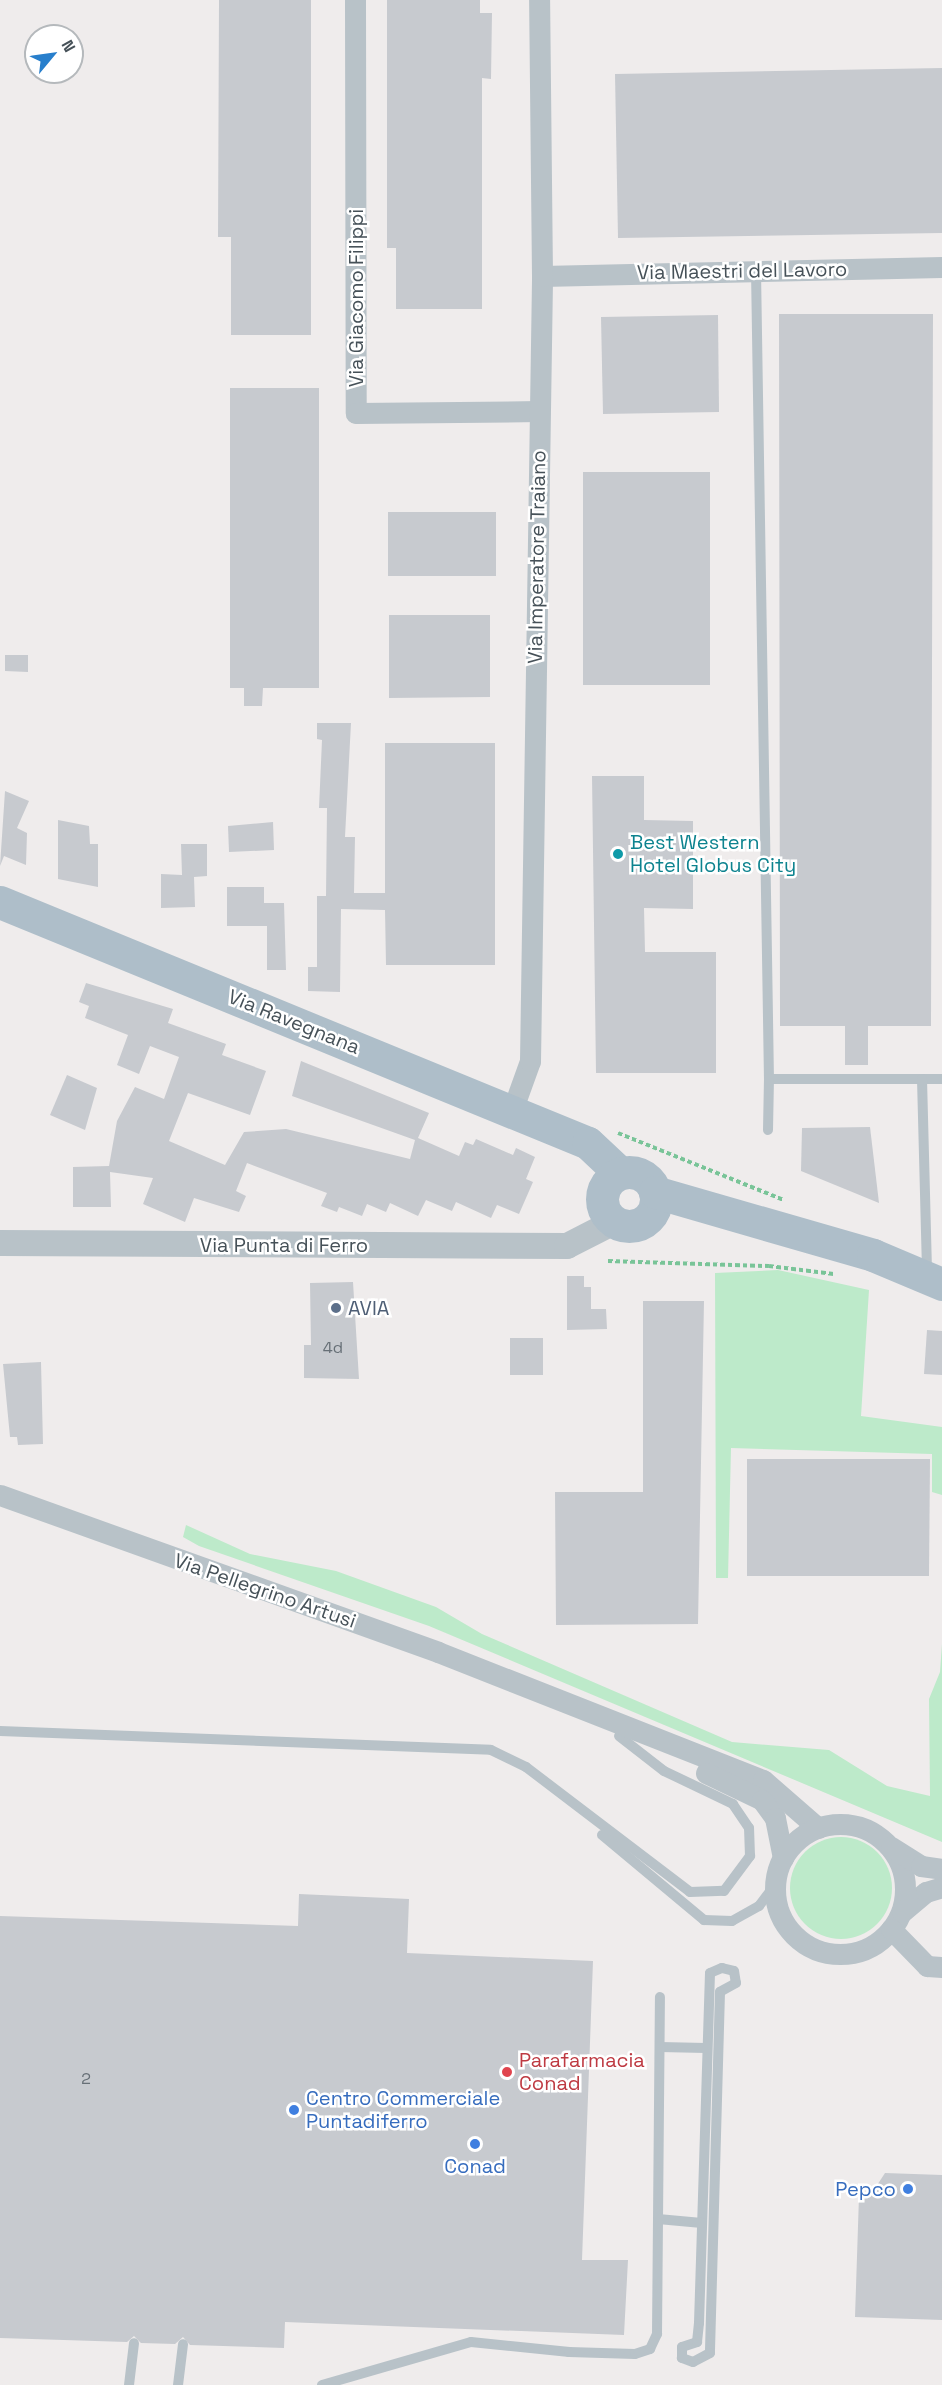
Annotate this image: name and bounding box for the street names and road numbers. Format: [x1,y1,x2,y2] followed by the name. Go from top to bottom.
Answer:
[344,209,368,387] street label: Via Giacomo Filippi
[637,257,847,285] street label: Via Maestri del Lavoro
[523,450,551,664] street label: Via Imperatore Traiano
[225,985,363,1059] street label: Via Ravegnana
[200,1233,368,1257] street label: Via Punta di Ferro
[171,1549,359,1633] street label: Via Pellegrino Artusi

